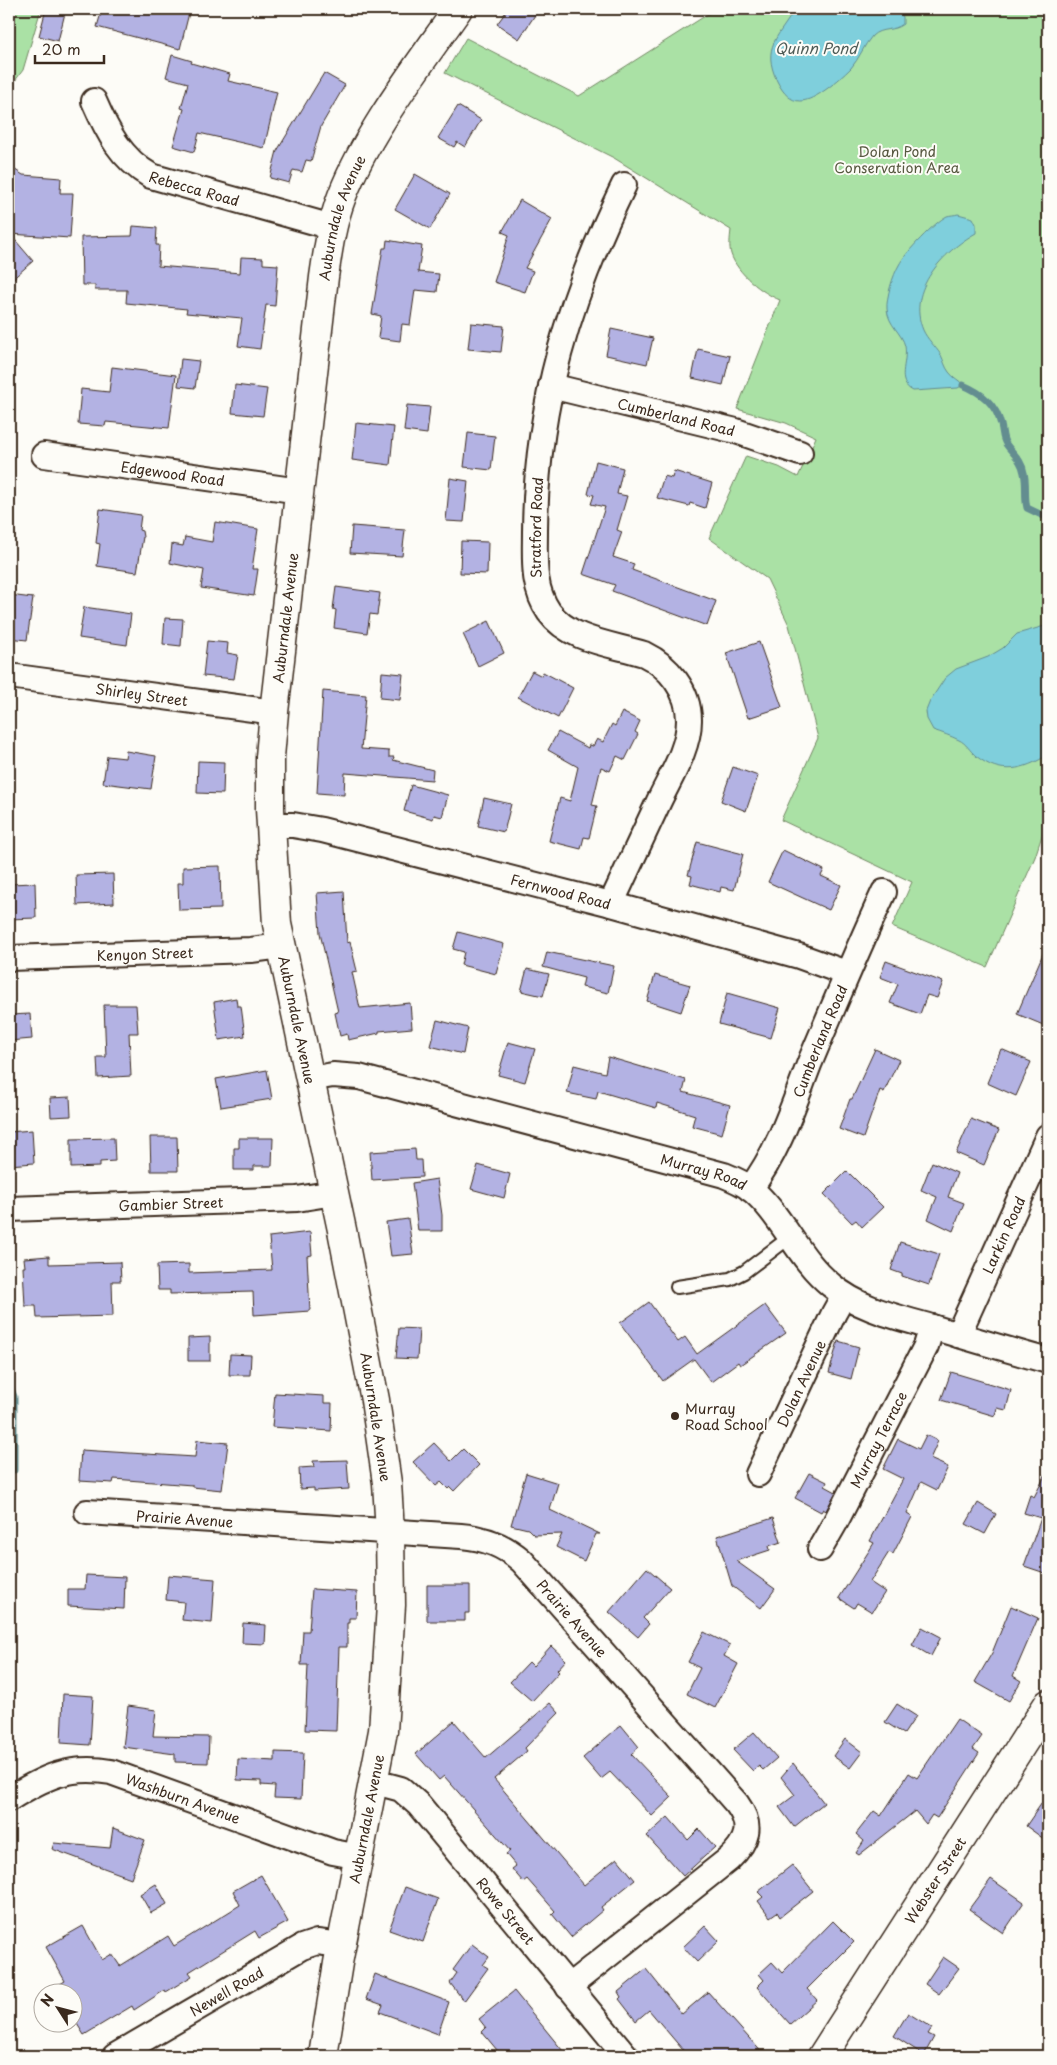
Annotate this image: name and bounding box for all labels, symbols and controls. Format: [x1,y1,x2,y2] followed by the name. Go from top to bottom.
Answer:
[35,32,104,64] scale bar
[775,36,859,59] water label: Quinn Pond
[42,37,81,60] text: 20 m
[834,141,960,178] park label: Dolan Pond Conservation Area
[313,151,370,282] street label: Auburndale Avenue
[147,165,242,211] street label: Rebecca Road
[616,392,737,441] street label: Cumberland Road
[120,455,226,491] street label: Edgewood Road
[524,476,548,579] street label: Stratford Road
[267,551,303,684] street label: Auburndale Avenue
[94,677,190,711] street label: Shirley Street
[508,868,613,914] street label: Fernwood Road
[96,941,194,966] street label: Kenyon Street
[273,954,321,1086] street label: Auburndale Avenue
[787,981,852,1100] street label: Cumberland Road
[658,1148,751,1195] street label: Murray Road
[118,1191,224,1216] street label: Gambier Street
[977,1193,1030,1277] street label: Larkin Road
[771,1336,831,1431] street label: Dolan Avenue
[355,1351,397,1484] street label: Auburndale Avenue
[844,1387,912,1491] street label: Murray Terrace
[685,1398,768,1435] place label: Murray Road School
[669,1410,681,1422] marker: Murray Road School
[136,1505,234,1532] street label: Prairie Avenue
[532,1575,613,1662] street label: Prairie Avenue
[343,1752,389,1885] street label: Auburndale Avenue
[123,1768,244,1828] street label: Washburn Avenue
[899,1832,971,1928] street label: Webster Street
[472,1873,540,1949] street label: Rowe Street
[186,1961,267,2021] street label: Newell Road
[32,1982,82,2032] north arrow
[35,1989,59,2011] text: N

